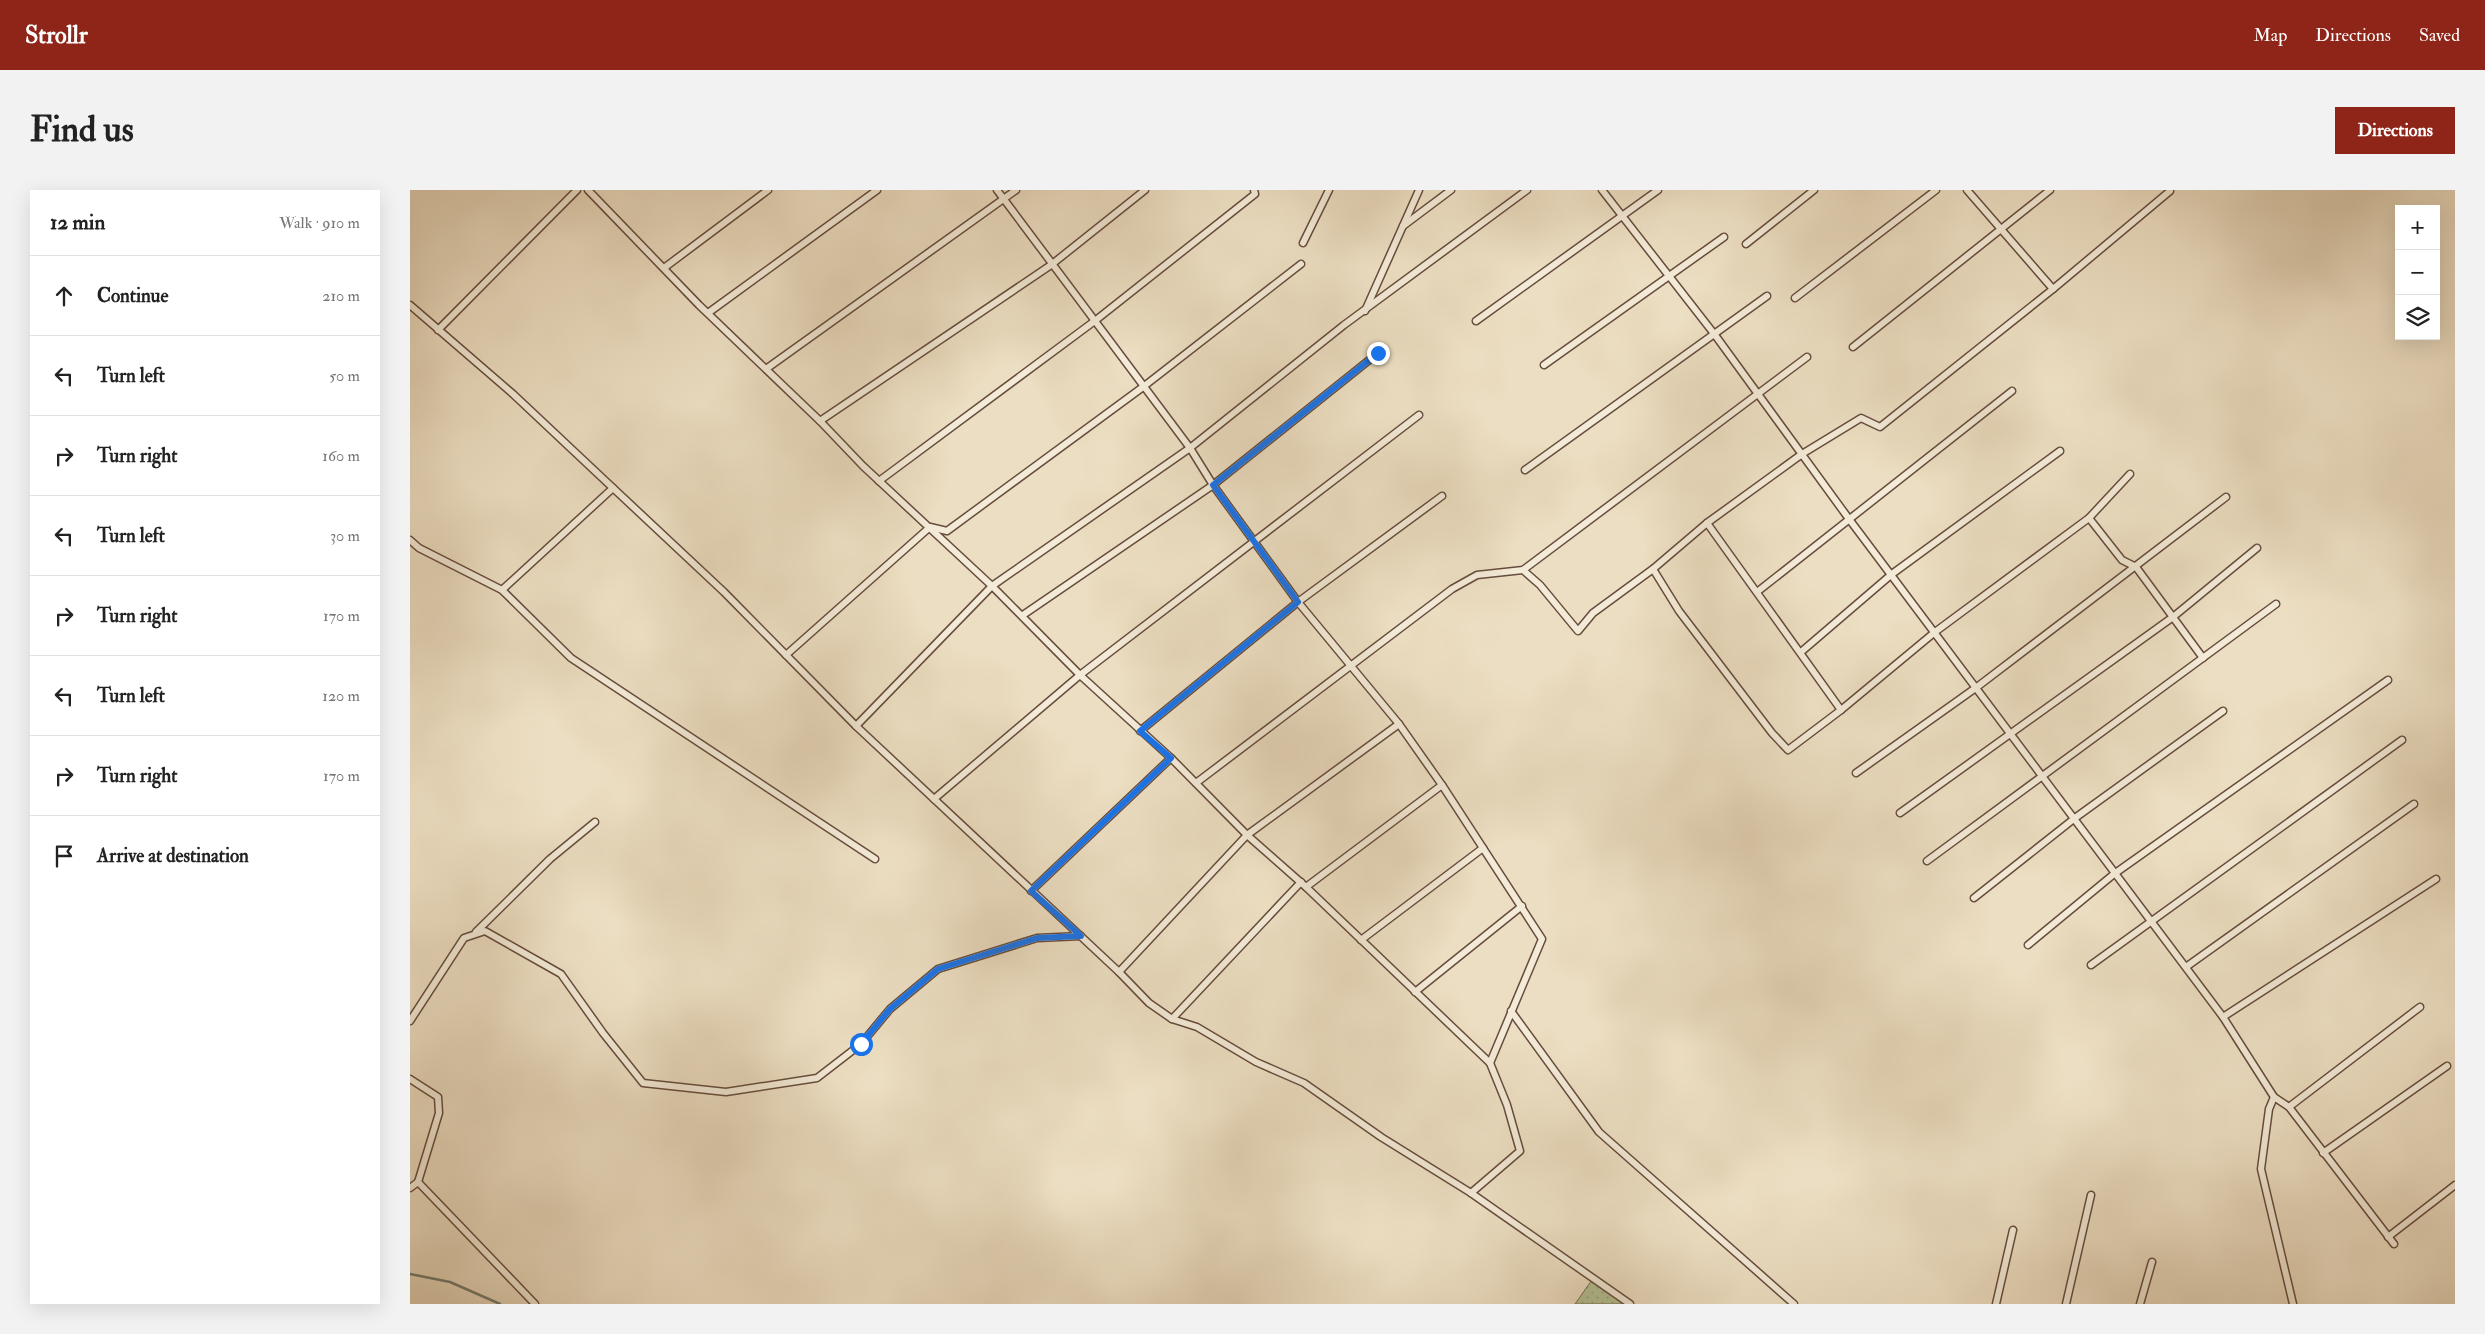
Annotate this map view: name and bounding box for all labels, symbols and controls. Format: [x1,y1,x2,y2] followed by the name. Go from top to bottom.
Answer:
[25,20,88,51] text: Strollr
[2254,24,2287,47] text: Map
[2315,24,2391,47] text: Directions
[2419,24,2460,47] text: Saved
[2335,107,2455,154] button: Directions
[30,108,134,152] text: Find us
[2395,205,2440,340] map controls
[2395,205,2440,250] button: +
[50,209,105,236] text: 12 min
[279,213,360,233] text: Walk · 910 m
[2395,250,2440,295] button: −
[50,282,78,310] icon: ahead
[97,284,168,308] text: Continue
[322,286,360,306] text: 210 m
[2395,295,2440,340] button: layers
[1367,342,1390,365] route end
[50,362,78,390] icon: left
[97,364,165,388] text: Turn left
[329,366,360,386] text: 50 m
[50,442,78,470] icon: right
[97,444,177,468] text: Turn right
[322,446,360,466] text: 160 m
[50,522,78,550] icon: left
[97,524,165,548] text: Turn left
[330,526,360,546] text: 30 m
[50,602,78,630] icon: right
[97,604,177,628] text: Turn right
[323,606,360,626] text: 170 m
[50,682,78,710] icon: left
[97,684,165,708] text: Turn left
[322,686,360,706] text: 120 m
[50,762,78,790] icon: right
[97,764,177,788] text: Turn right
[323,766,360,786] text: 170 m
[50,842,78,870] icon: arrive
[97,844,249,868] text: Arrive at destination
[850,1033,873,1056] route start

